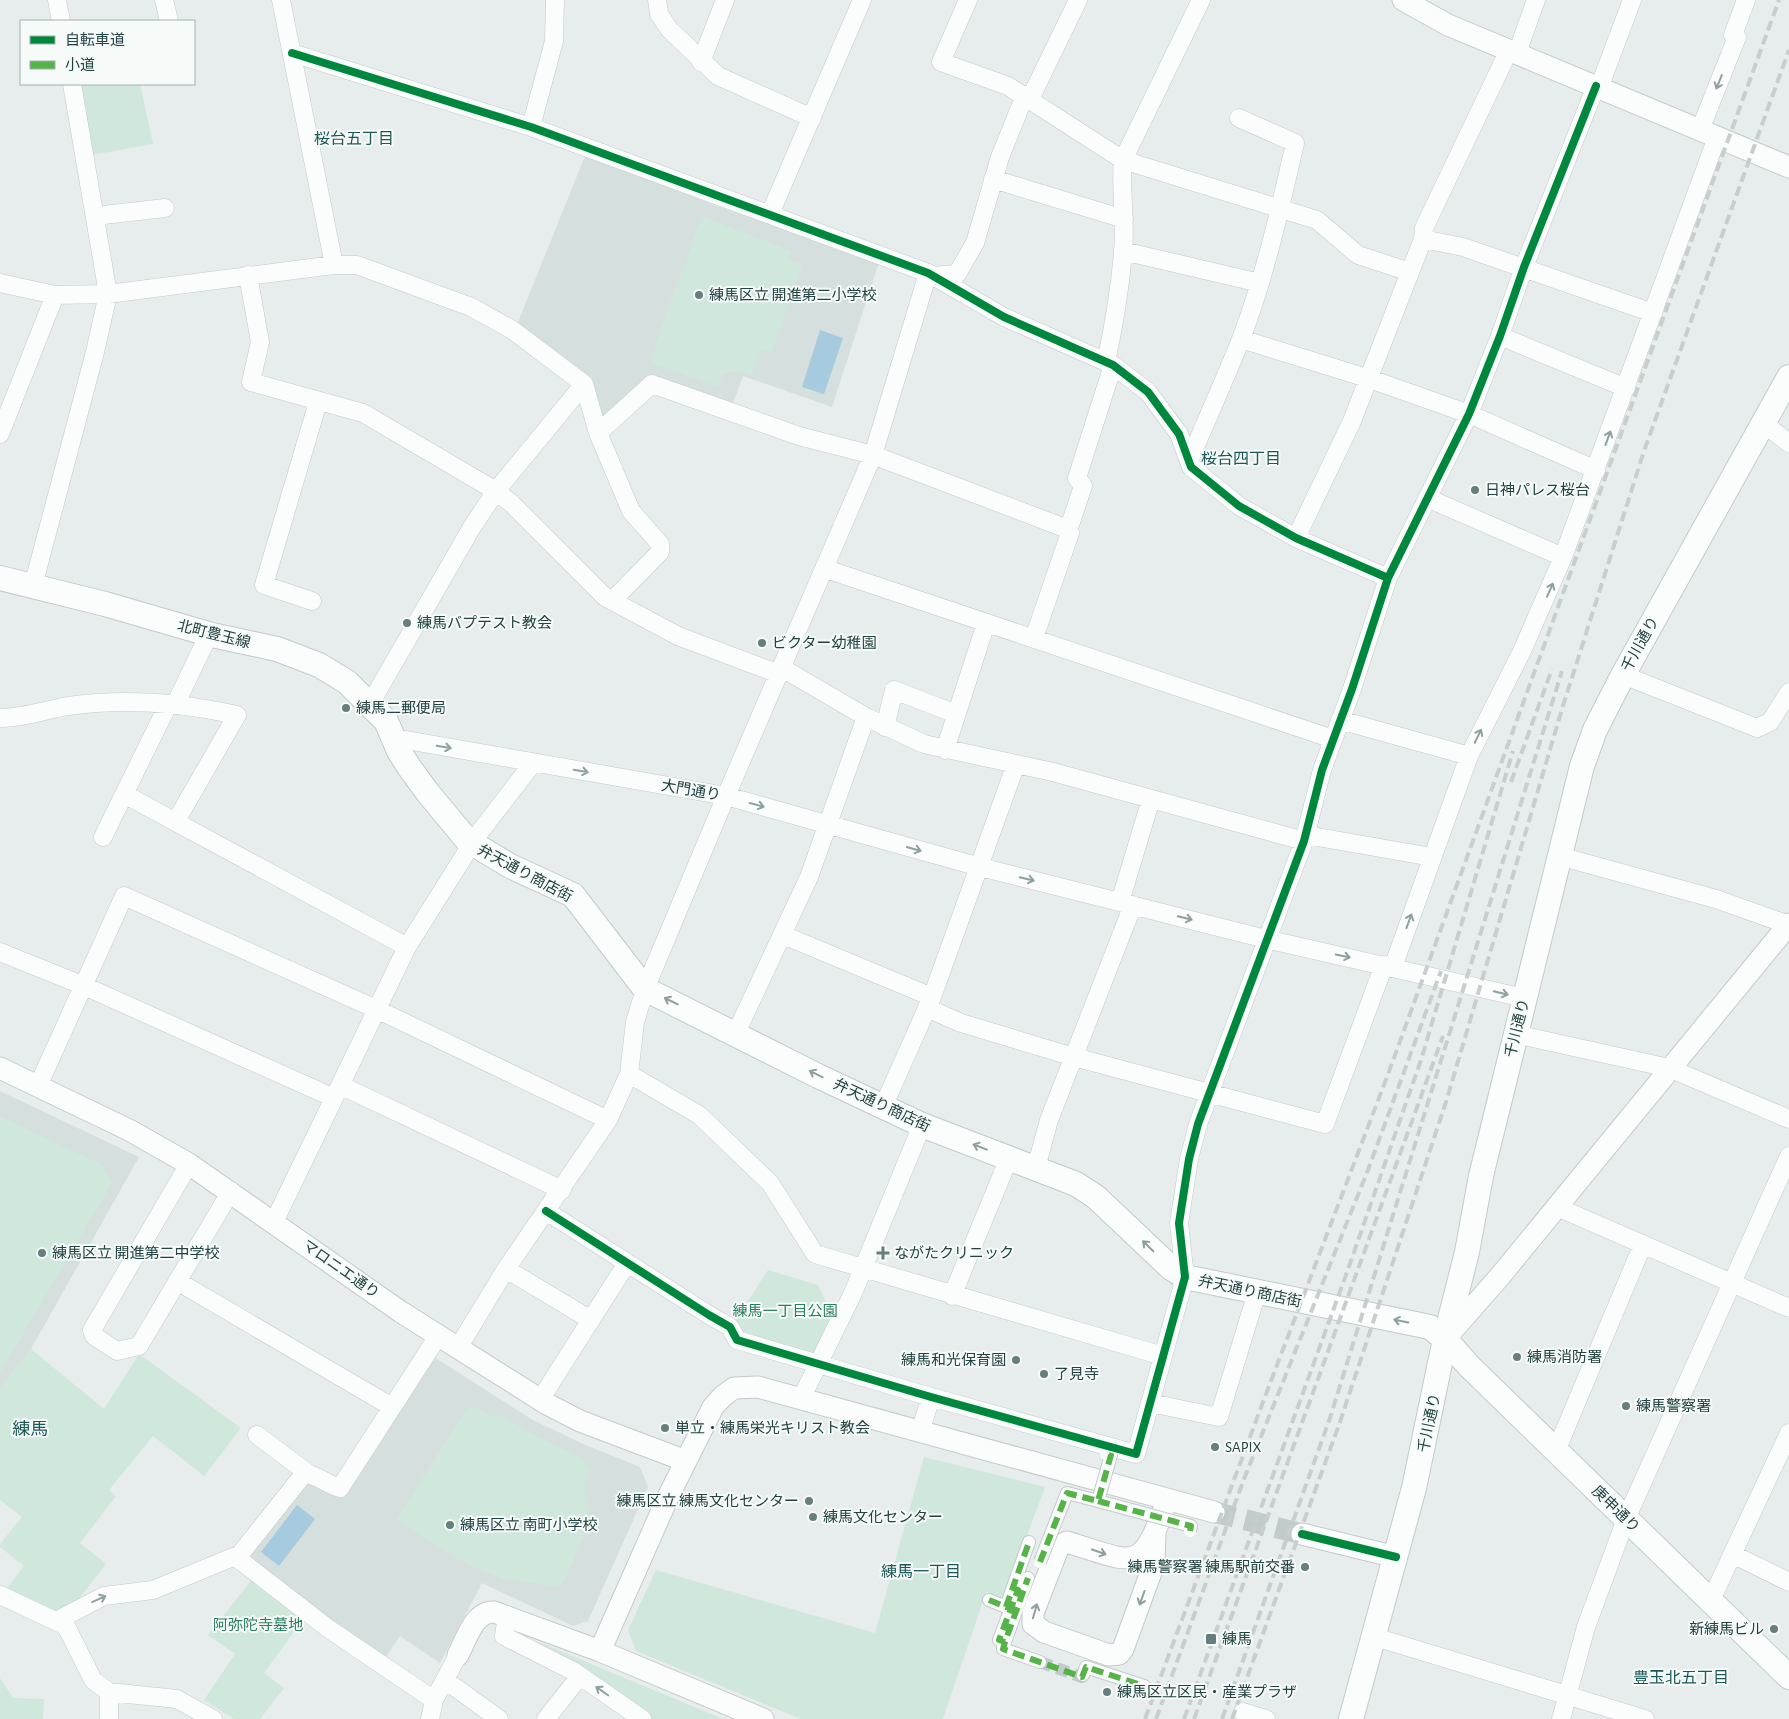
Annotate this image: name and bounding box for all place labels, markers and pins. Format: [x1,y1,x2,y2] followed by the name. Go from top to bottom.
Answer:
[709,287,876,303] place label: 練馬区立 開進第二小学校
[693,289,705,301] marker: 練馬区立 開進第二小学校
[1485,482,1590,498] place label: 日神パレス桜台
[1469,484,1481,496] marker: 日神パレス桜台
[417,615,552,631] place label: 練馬バプテスト教会
[401,617,413,629] marker: 練馬バプテスト教会
[772,635,876,651] place label: ビクター幼稚園
[756,637,768,649] marker: ビクター幼稚園
[356,700,446,716] place label: 練馬二郵便局
[340,702,352,714] marker: 練馬二郵便局
[52,1245,219,1261] place label: 練馬区立 開進第二中学校
[894,1245,1014,1261] place label: ながたクリニック
[876,1246,890,1260] marker: ながたクリニック
[36,1247,48,1259] marker: 練馬区立 開進第二中学校
[1527,1349,1602,1365] place label: 練馬消防署
[1511,1351,1523,1363] marker: 練馬消防署
[901,1352,1006,1368] place label: 練馬和光保育園
[1010,1354,1022,1366] marker: 練馬和光保育園
[1054,1366,1099,1382] place label: 了見寺
[1038,1368,1050,1380] marker: 了見寺
[1636,1398,1711,1414] place label: 練馬警察署
[1620,1400,1632,1412] marker: 練馬警察署
[675,1420,870,1436] place label: 単立・練馬栄光キリスト教会
[659,1422,671,1434] marker: 単立・練馬栄光キリスト教会
[1225,1440,1262,1455] place label: SAPIX
[1209,1441,1221,1453] marker: SAPIX
[617,1493,799,1509] place label: 練馬区立 練馬文化センター
[803,1495,815,1507] marker: 練馬区立 練馬文化センター
[823,1509,943,1525] place label: 練馬文化センター
[807,1511,819,1523] marker: 練馬文化センター
[460,1517,597,1533] place label: 練馬区立 南町小学校
[444,1519,456,1531] marker: 練馬区立 南町小学校
[1128,1559,1295,1575] place label: 練馬警察署 練馬駅前交番
[1299,1561,1311,1573] marker: 練馬警察署 練馬駅前交番
[1689,1621,1764,1637] place label: 新練馬ビル
[1768,1623,1780,1635] marker: 新練馬ビル
[1222,1631,1252,1647] place label: 練馬
[1204,1632,1218,1646] marker: 練馬
[1117,1684,1297,1700] place label: 練馬区立区民・産業プラザ
[1101,1686,1113,1698] marker: 練馬区立区民・産業プラザ

